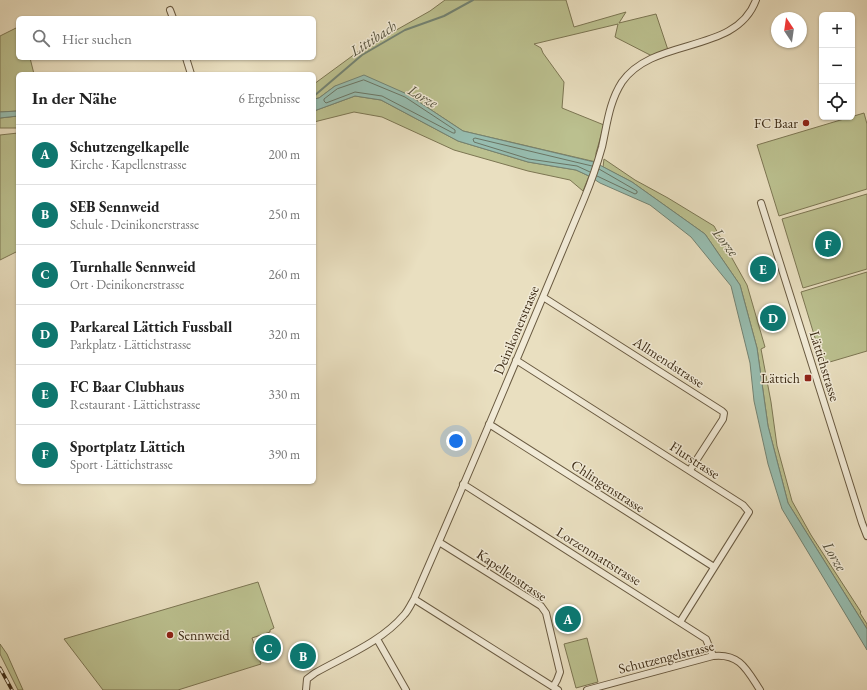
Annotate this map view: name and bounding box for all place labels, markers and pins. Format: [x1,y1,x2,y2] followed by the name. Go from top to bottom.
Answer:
[754,114,798,132] place label: FC Baar
[801,118,811,128] marker: FC Baar
[815,229,841,259] pin: F
[750,254,776,284] pin: E
[760,303,786,333] pin: D
[761,369,800,387] place label: Lättich
[803,373,813,383] marker: Lättich
[555,604,581,634] pin: A
[178,626,231,644] place label: Sennweid
[165,630,175,640] marker: Sennweid
[255,633,281,663] pin: C
[290,641,316,671] pin: B

